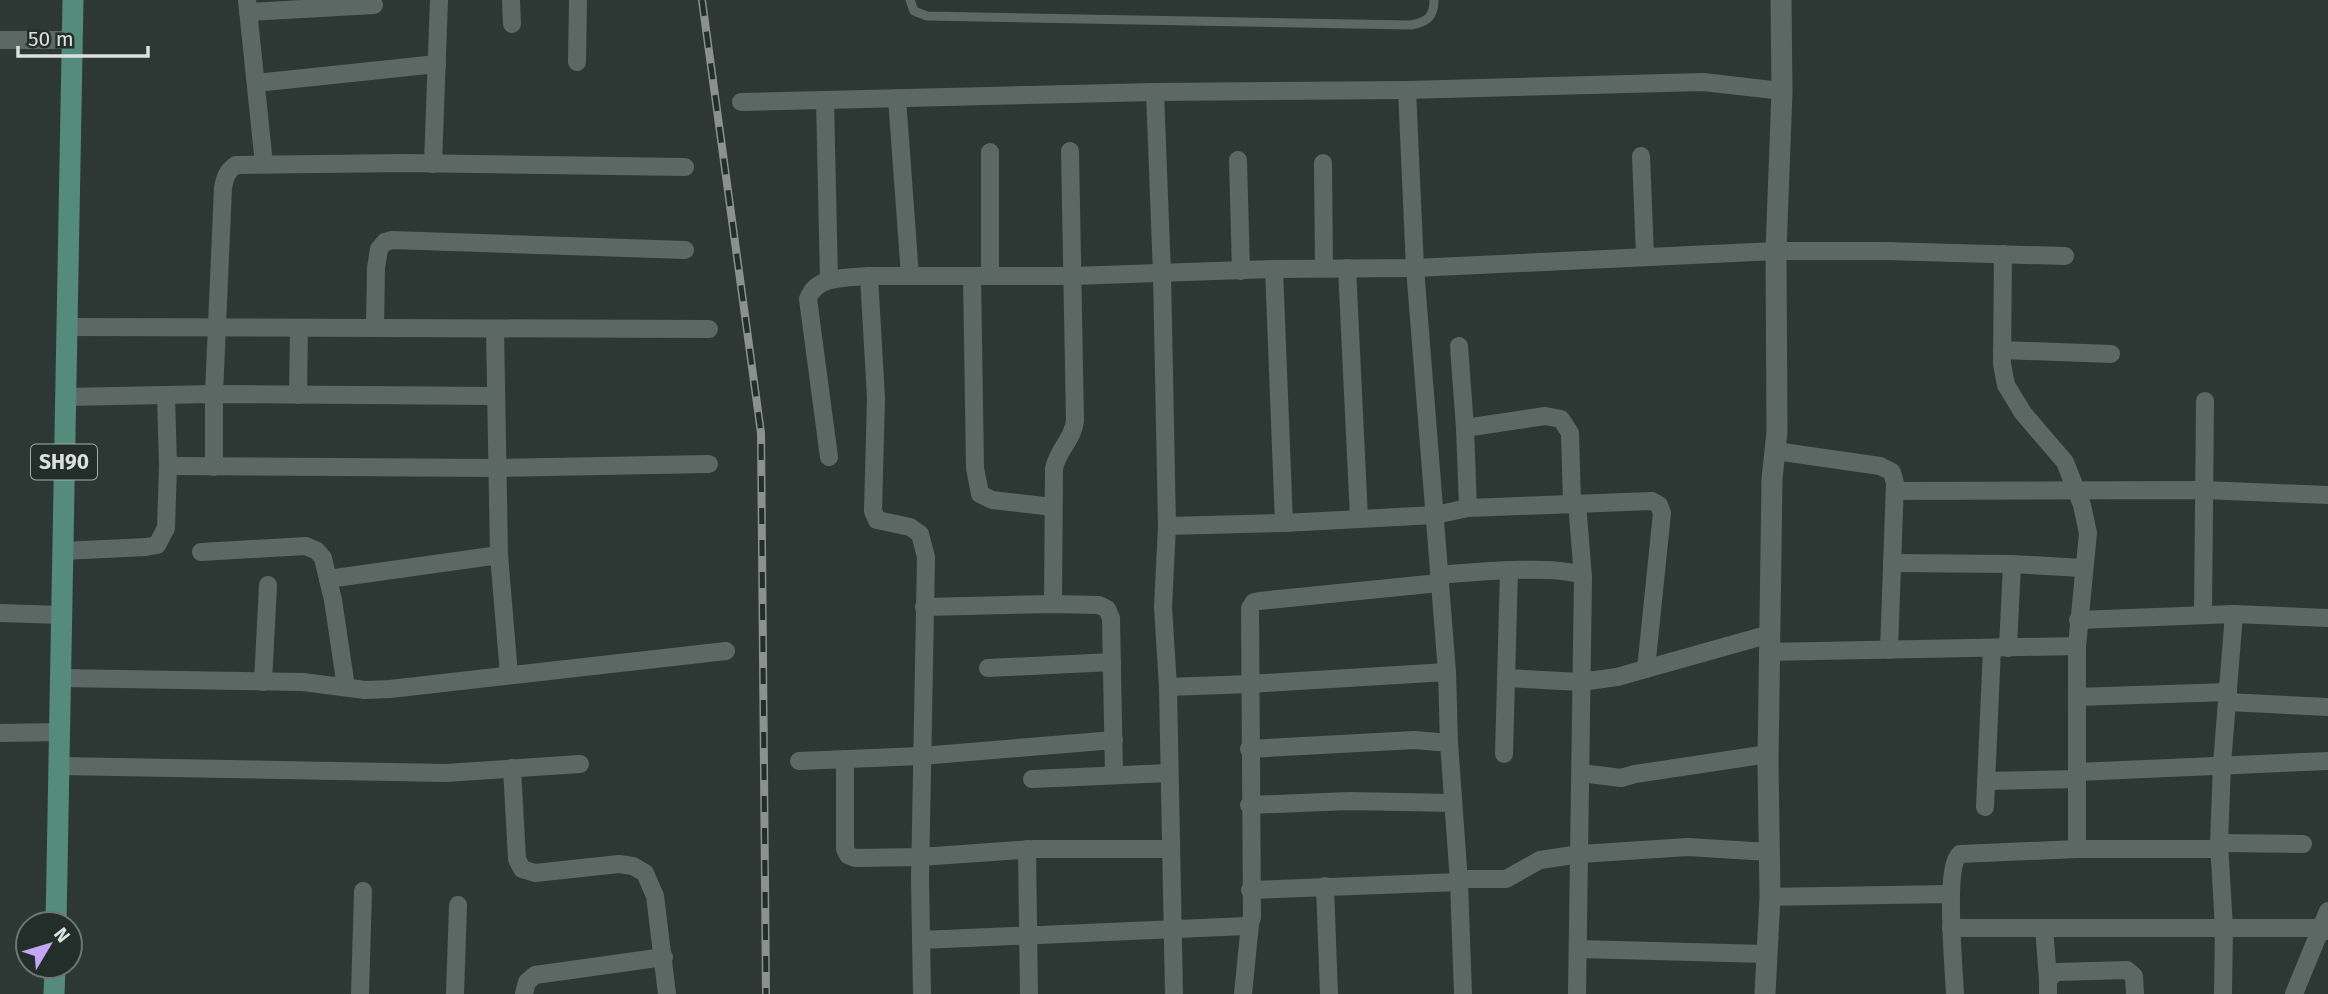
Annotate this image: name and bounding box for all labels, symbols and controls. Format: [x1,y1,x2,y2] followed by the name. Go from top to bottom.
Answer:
[18,14,147,58] scale bar
[28,26,74,52] text: 50 m
[31,444,97,480] road number: SH90
[14,910,84,980] north arrow
[49,923,75,947] text: N

